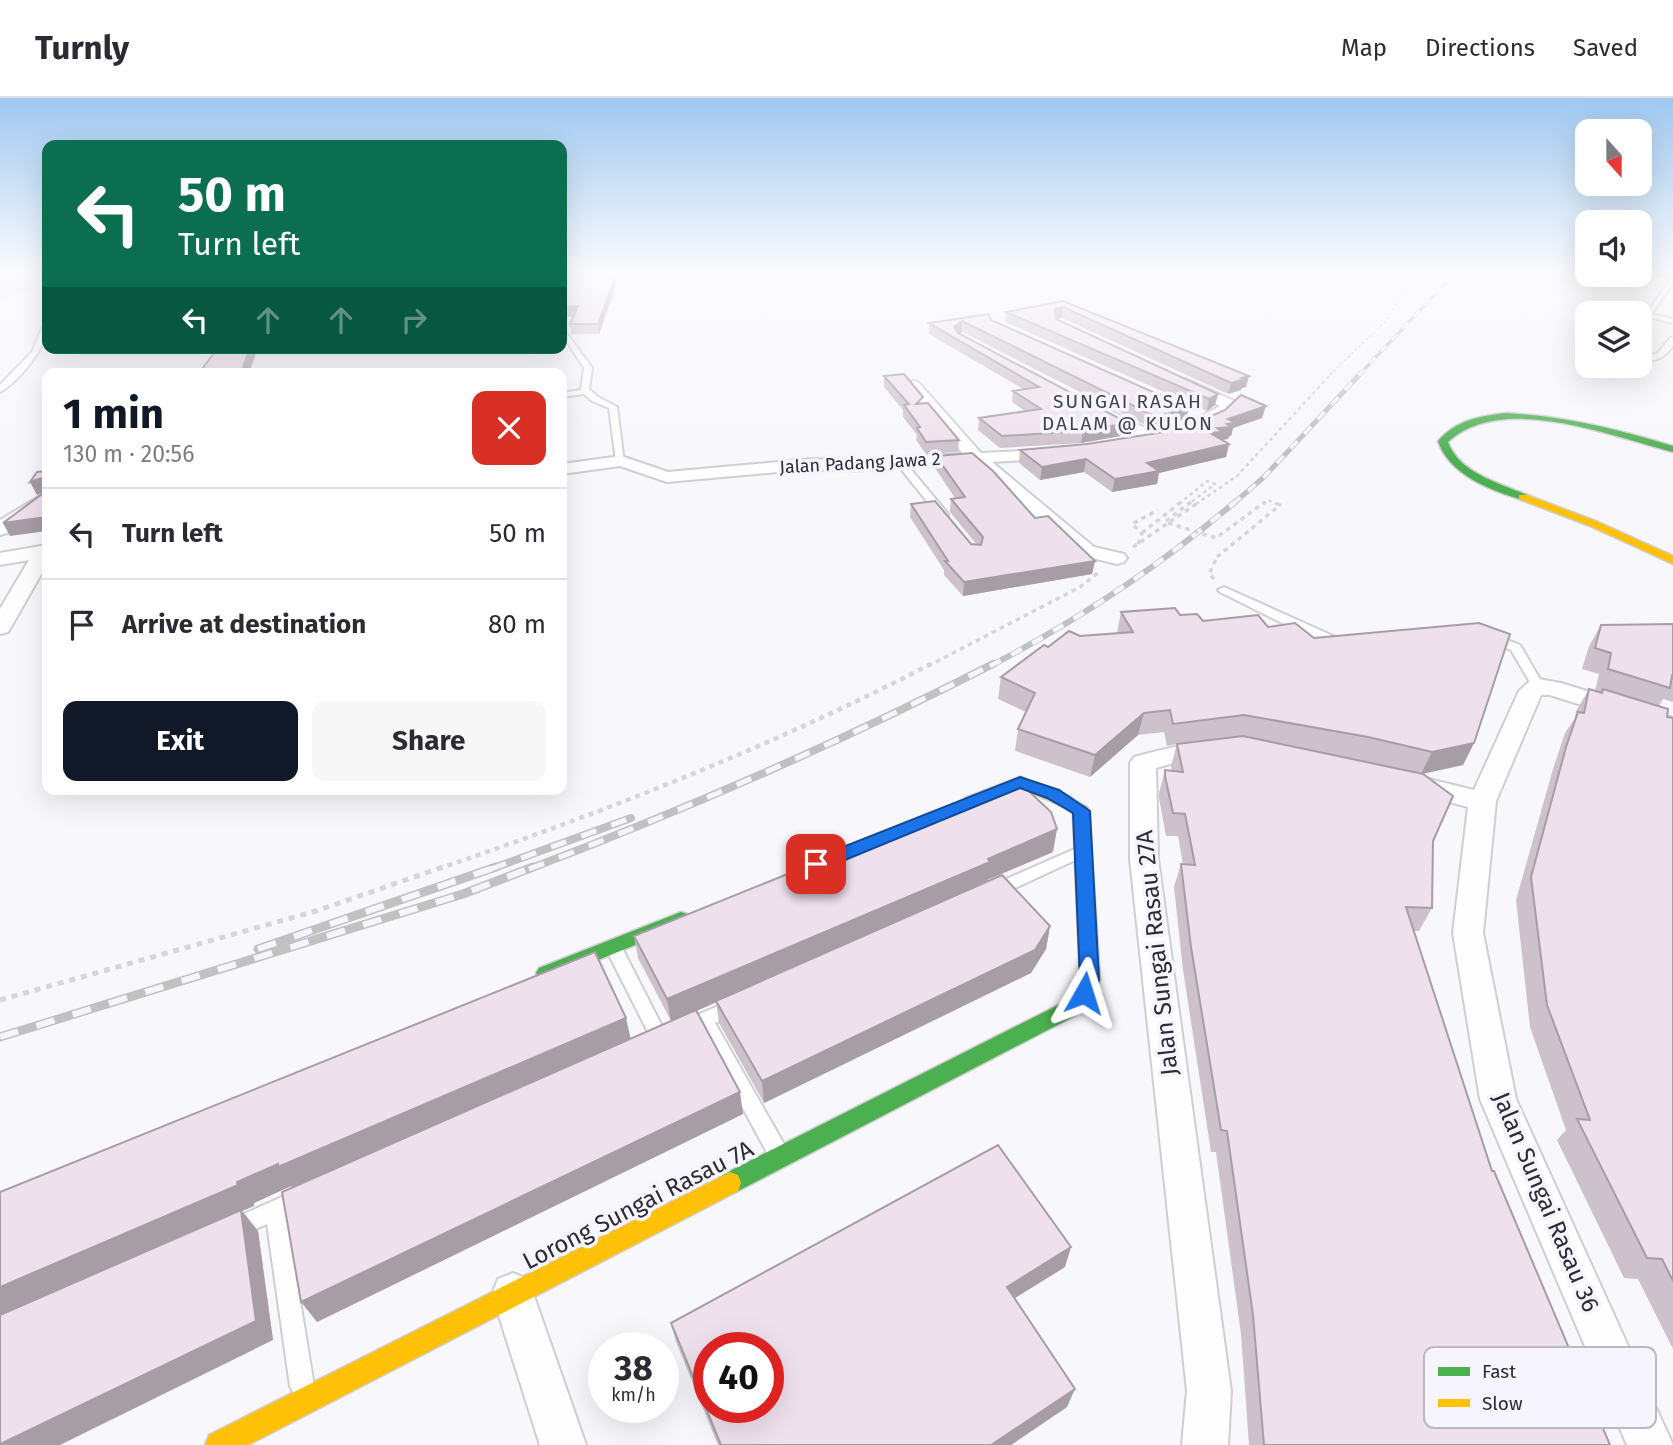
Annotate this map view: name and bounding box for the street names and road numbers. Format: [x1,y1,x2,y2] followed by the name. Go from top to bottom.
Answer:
[779,448,941,478] street label: Jalan Padang Jawa 2
[1130,829,1184,1077] street label: Jalan Sungai Rasau 27A
[1487,1088,1605,1316] street label: Jalan Sungai Rasau 36
[518,1134,758,1275] street label: Lorong Sungai Rasau 7A

